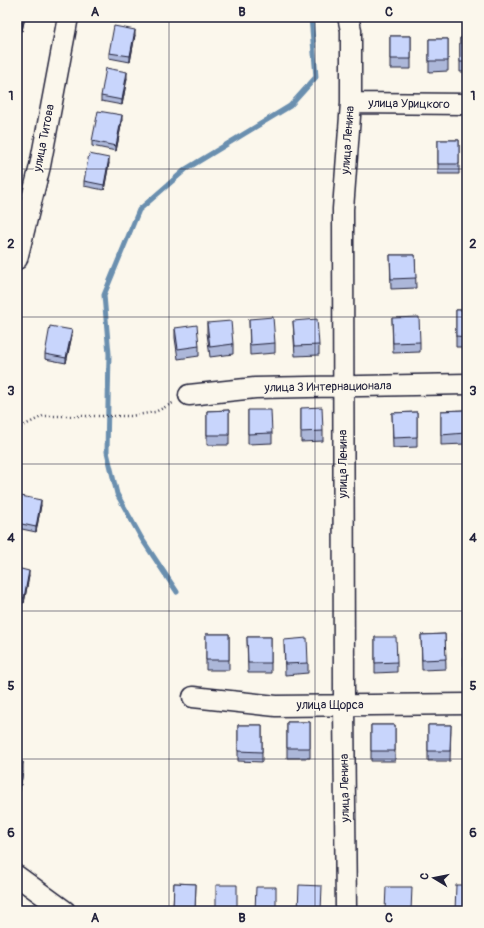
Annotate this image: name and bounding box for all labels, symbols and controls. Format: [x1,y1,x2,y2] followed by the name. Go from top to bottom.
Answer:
[91,4,100,20] text: A
[238,4,246,20] text: B
[385,4,393,20] text: C
[8,88,14,104] text: 1
[470,88,476,104] text: 1
[367,96,450,112] street label: улица Урицкого
[30,103,58,174] street label: улица Титова
[338,105,358,176] street label: улица Ленина
[7,236,15,252] text: 2
[469,236,477,252] text: 2
[263,378,392,396] street label: улица 3 Интернационала
[7,383,15,399] text: 3
[469,383,477,399] text: 3
[336,429,351,499] street label: улица Ленина
[7,530,15,546] text: 4
[469,530,477,546] text: 4
[7,678,15,694] text: 5
[469,678,477,694] text: 5
[296,698,364,713] street label: улица Щорса
[337,753,353,823] street label: улица Ленина
[7,825,15,841] text: 6
[469,825,477,841] text: 6
[414,858,454,898] north arrow
[418,872,432,881] text: С
[91,910,100,926] text: A
[238,910,246,926] text: B
[385,910,393,926] text: C

